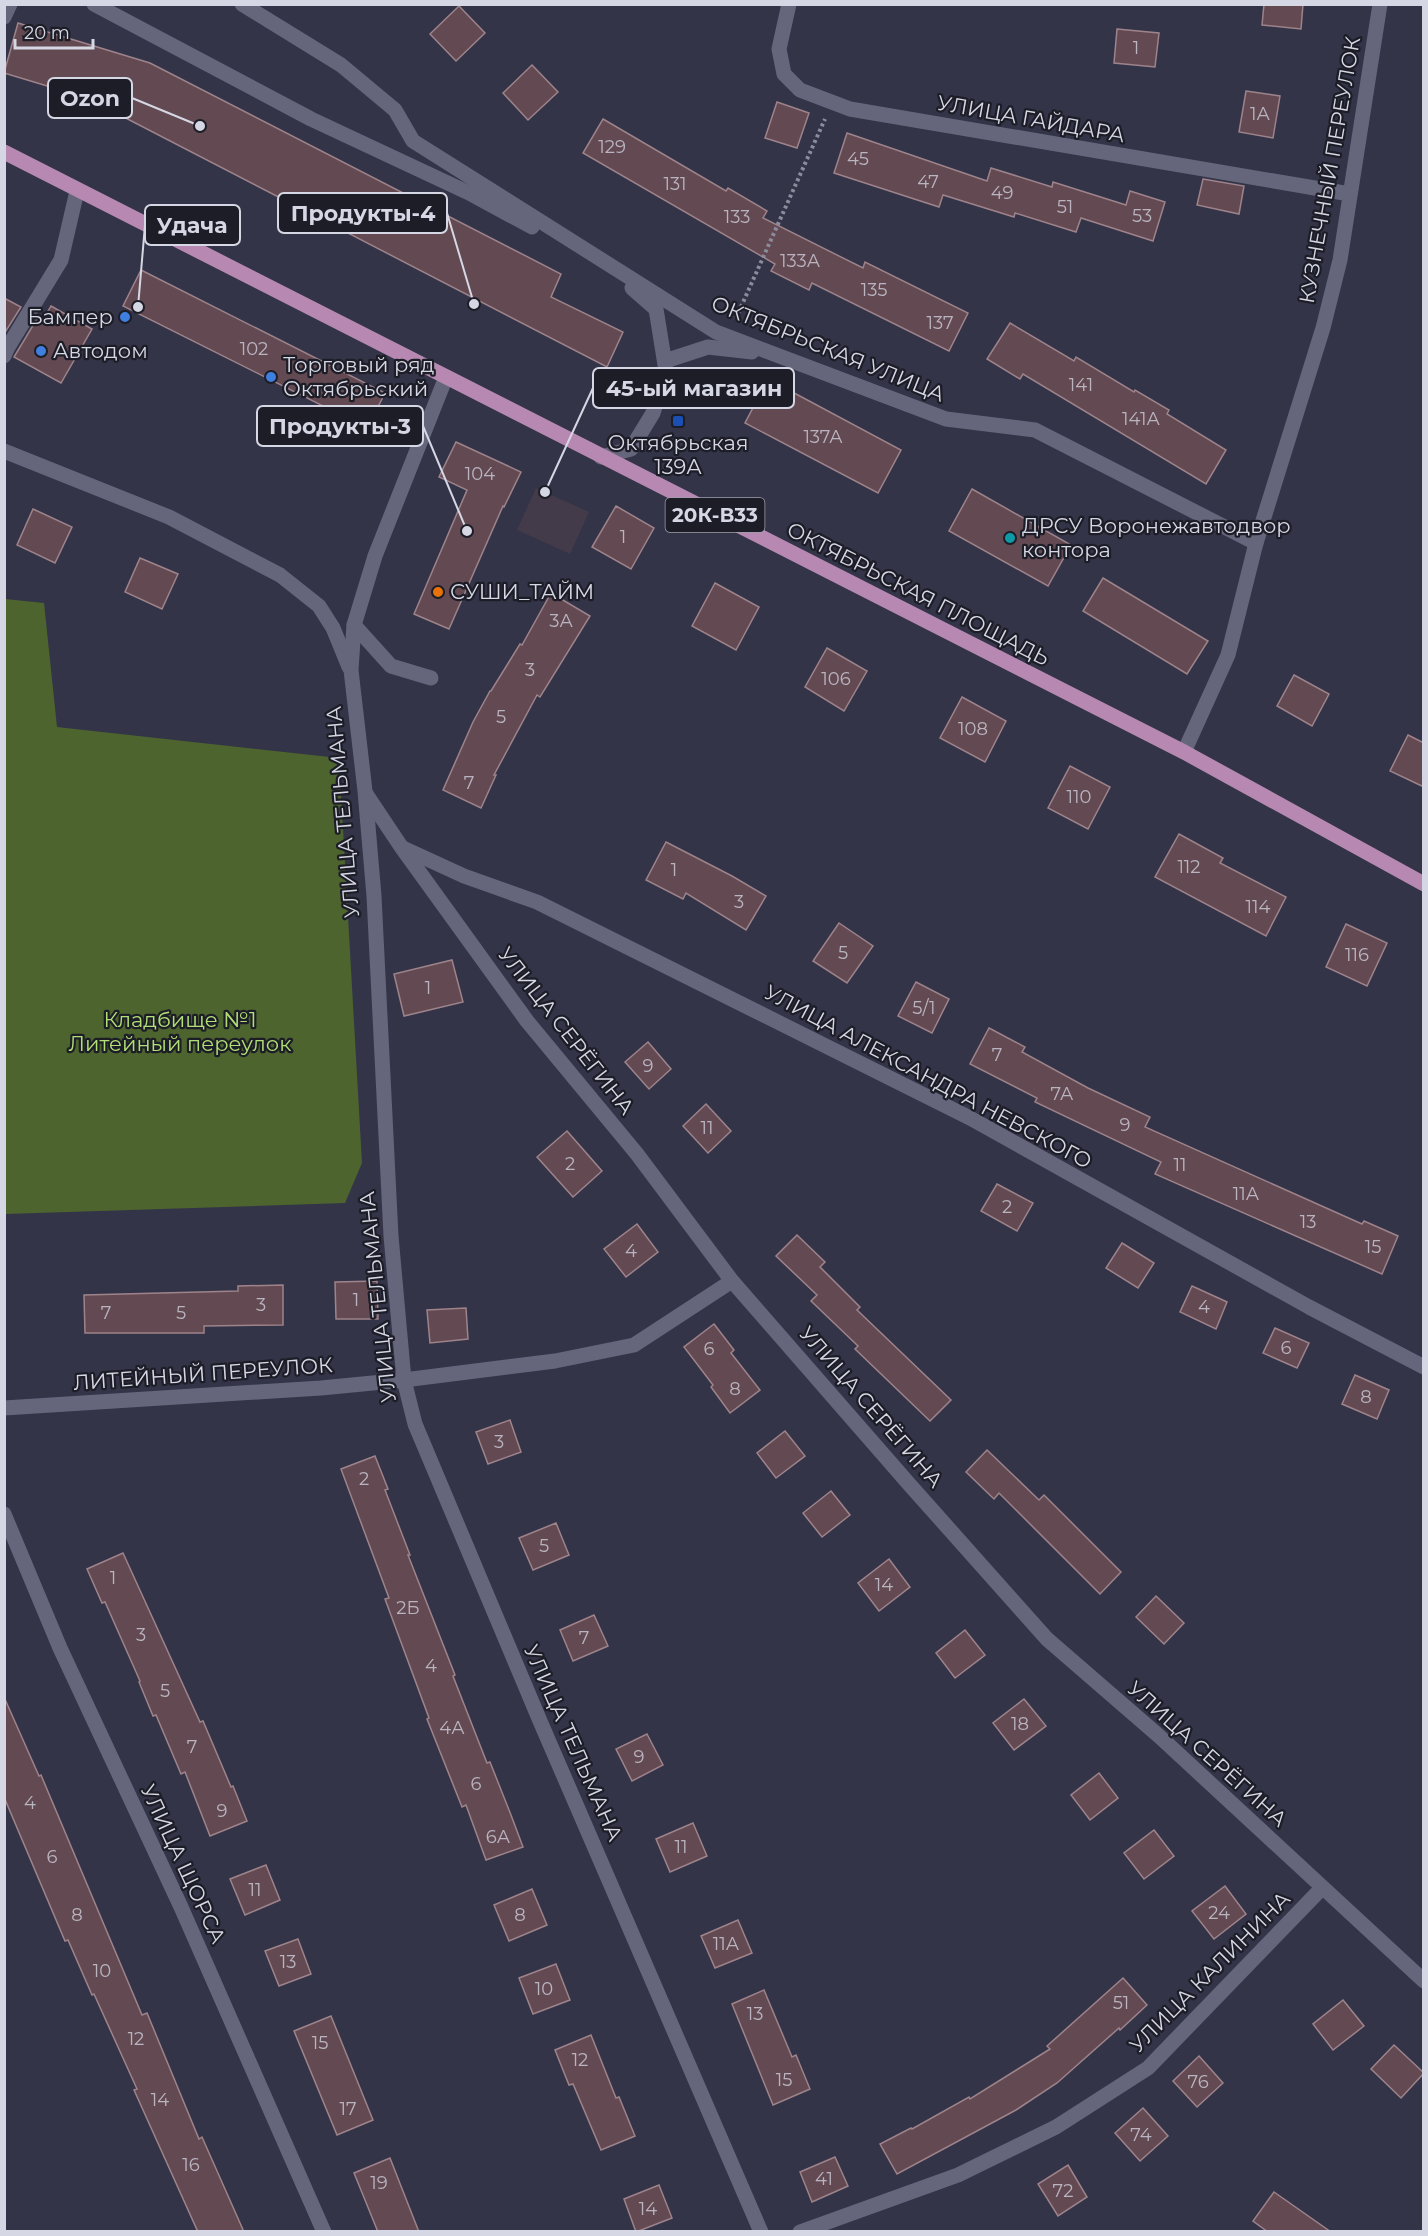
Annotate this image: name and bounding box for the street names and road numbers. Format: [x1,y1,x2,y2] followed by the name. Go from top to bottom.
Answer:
[1294,34,1365,305] street label: КУЗНЕЧНЫЙ ПЕРЕУЛОК
[935,90,1127,147] street label: УЛИЦА ГАЙДАРА
[708,290,949,407] street label: ОКТЯБРЬСКАЯ УЛИЦА
[666,498,764,532] road number: 20К-В33
[783,516,1054,671] street label: ОКТЯБРЬСКАЯ ПЛОЩАДЬ
[321,705,364,919] street label: УЛИЦА ТЕЛЬМАНА
[493,942,640,1120] street label: УЛИЦА СЕРЁГИНА
[760,979,1096,1174] street label: УЛИЦА АЛЕКСАНДРА НЕВСКОГО
[354,1190,401,1404] street label: УЛИЦА ТЕЛЬМАНА
[794,1321,949,1493] street label: УЛИЦА СЕРЁГИНА
[72,1352,334,1395] street label: ЛИТЕЙНЫЙ ПЕРЕУЛОК
[519,1641,628,1845] street label: УЛИЦА ТЕЛЬМАНА
[1123,1676,1292,1832] street label: УЛИЦА СЕРЁГИНА
[136,1780,231,1948] street label: УЛИЦА ЩОРСА
[1124,1886,1295,2057] street label: УЛИЦА КАЛИНИНА

